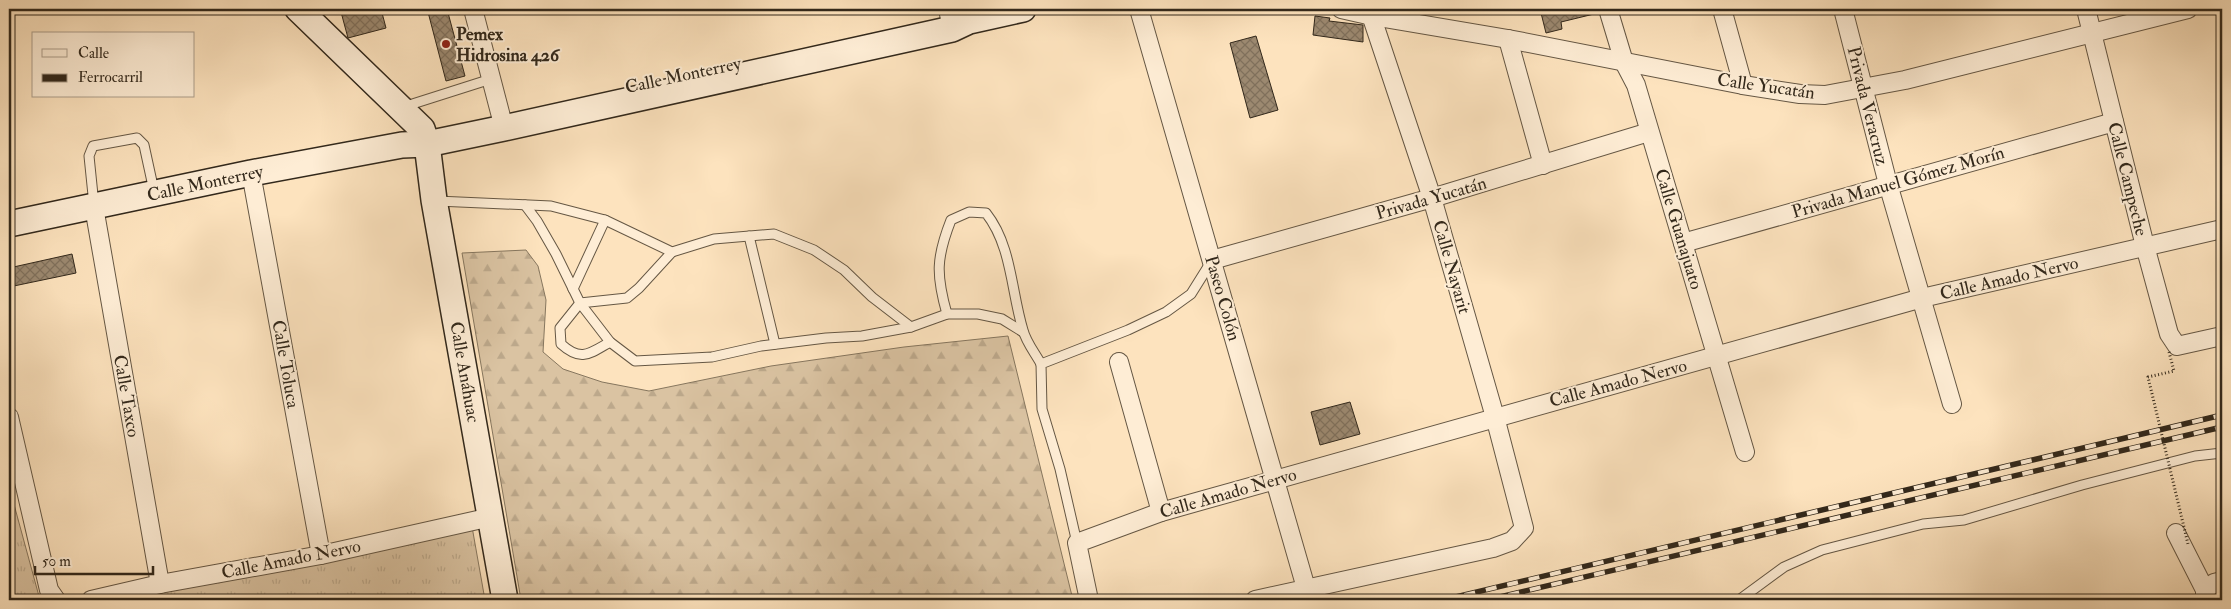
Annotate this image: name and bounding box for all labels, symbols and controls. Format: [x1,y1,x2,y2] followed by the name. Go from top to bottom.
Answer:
[456,23,561,67] place label: Pemex Hidrosina 426
[32,32,195,98] legend
[440,38,452,50] marker: Pemex Hidrosina 426
[78,44,109,63] text: Calle
[1842,44,1893,168] street label: Privada Veracruz
[623,52,744,99] street label: Calle Monterrey
[78,68,143,87] text: Ferrocarril
[1716,68,1816,105] street label: Calle Yucatán
[2102,120,2153,239] street label: Calle Campeche
[1789,141,2007,224] street label: Privada Manuel Gómez Morín
[145,160,266,207] street label: Calle Monterrey
[1649,166,1708,293] street label: Calle Guanajuato
[1373,172,1489,225] street label: Privada Yucatán
[1427,218,1476,317] street label: Calle Nayarit
[1938,251,2081,306] street label: Calle Amado Nervo
[1199,253,1246,344] street label: Paseo Colón
[266,318,305,411] street label: Calle Toluca
[444,320,485,424] street label: Calle Anáhuac
[108,353,145,439] street label: Calle Taxco
[1547,354,1690,413] street label: Calle Amado Nervo
[1157,463,1300,524] street label: Calle Amado Nervo
[219,535,363,584] street label: Calle Amado Nervo
[35,544,152,576] scale bar
[42,552,71,571] text: 50 m

